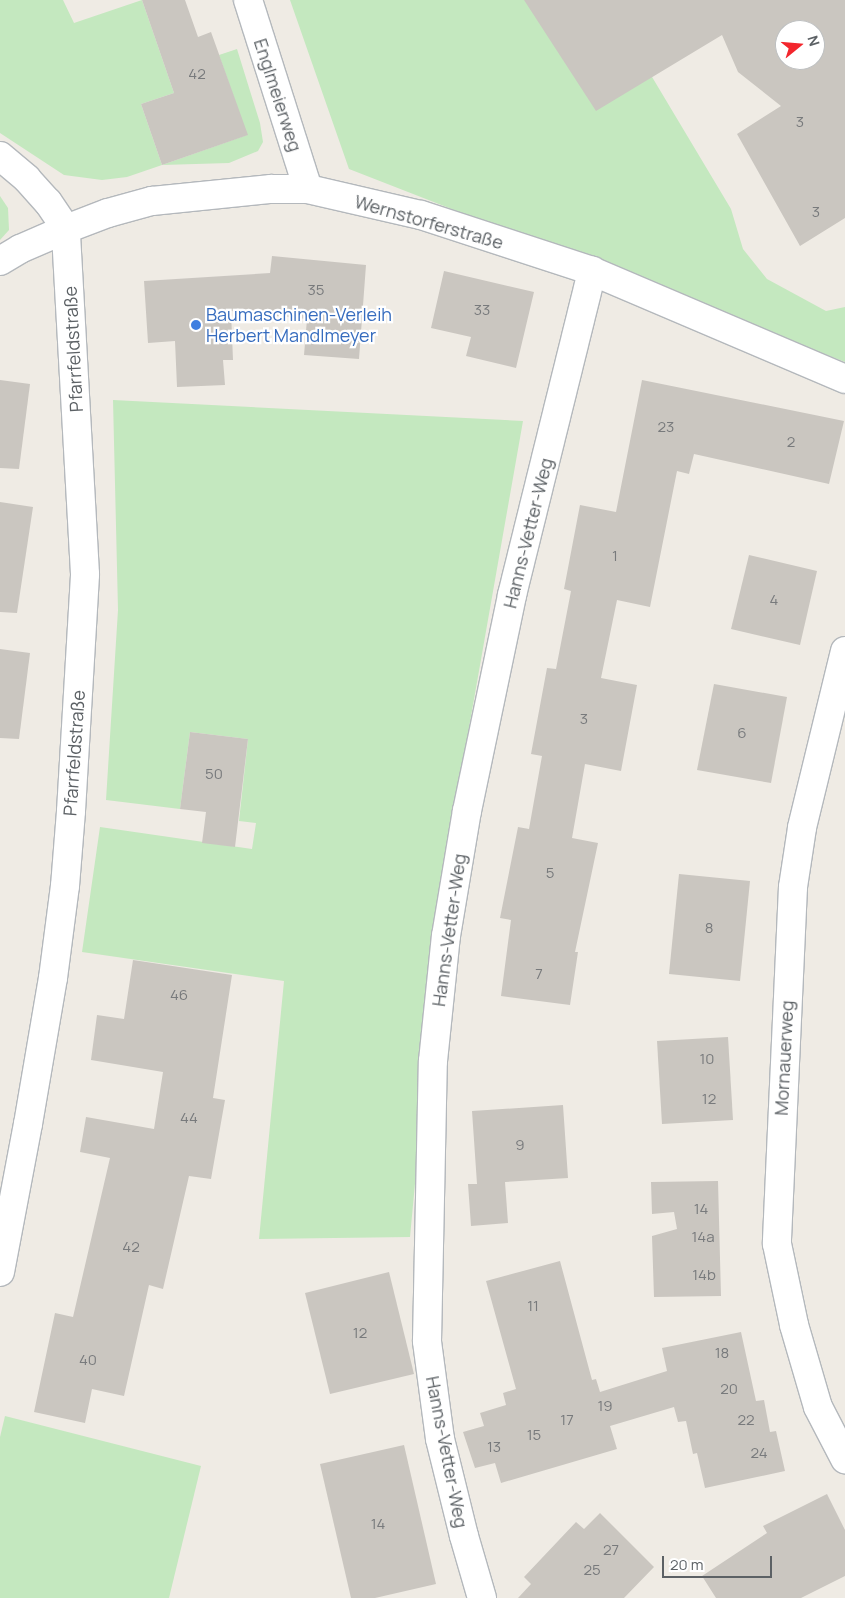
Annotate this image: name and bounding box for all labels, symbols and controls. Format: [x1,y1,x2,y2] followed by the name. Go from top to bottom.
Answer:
[775,20,825,70] north arrow
[803,33,824,48] text: N
[250,36,306,154] street label: Englmeierweg
[188,65,206,83] house number: 42
[796,113,804,131] house number: 3
[352,190,506,254] street label: Wernstorferstraße
[812,203,820,221] house number: 3
[308,281,324,299] house number: 35
[59,285,87,413] street label: Pfarrfeldstraße
[474,301,490,319] house number: 33
[206,304,392,346] place label: Baumaschinen-Verleih Herbert Mandlmeyer
[190,319,202,331] marker: Baumaschinen-Verleih Herbert Mandlmeyer
[658,418,674,436] house number: 23
[787,433,795,451] house number: 2
[499,456,557,610] street label: Hanns-Vetter-Weg
[612,547,618,565] house number: 1
[770,591,778,609] house number: 4
[59,689,89,817] street label: Pfarrfeldstraße
[580,710,588,728] house number: 3
[737,724,747,742] house number: 6
[205,765,223,783] house number: 50
[428,852,470,1008] street label: Hanns-Vetter-Weg
[546,864,554,882] house number: 5
[705,919,713,937] house number: 8
[535,965,543,983] house number: 7
[170,986,188,1004] house number: 46
[770,1000,798,1116] street label: Mornauerweg
[700,1050,714,1068] house number: 10
[702,1090,716,1108] house number: 12
[180,1109,198,1127] house number: 44
[515,1136,525,1154] house number: 9
[694,1200,708,1218] house number: 14
[691,1228,715,1246] house number: 14a
[122,1238,140,1256] house number: 42
[692,1266,716,1284] house number: 14b
[527,1297,539,1315] house number: 11
[353,1324,367,1342] house number: 12
[715,1344,729,1362] house number: 18
[79,1351,97,1369] house number: 40
[422,1374,472,1530] street label: Hanns-Vetter-Weg
[720,1380,738,1398] house number: 20
[597,1397,613,1415] house number: 19
[560,1411,574,1429] house number: 17
[737,1411,755,1429] house number: 22
[527,1426,541,1444] house number: 15
[487,1438,501,1456] house number: 13
[750,1444,768,1462] house number: 24
[371,1515,385,1533] house number: 14
[603,1541,619,1559] house number: 27
[665,1546,775,1578] scale bar
[670,1554,703,1575] text: 20 m
[583,1561,601,1579] house number: 25

